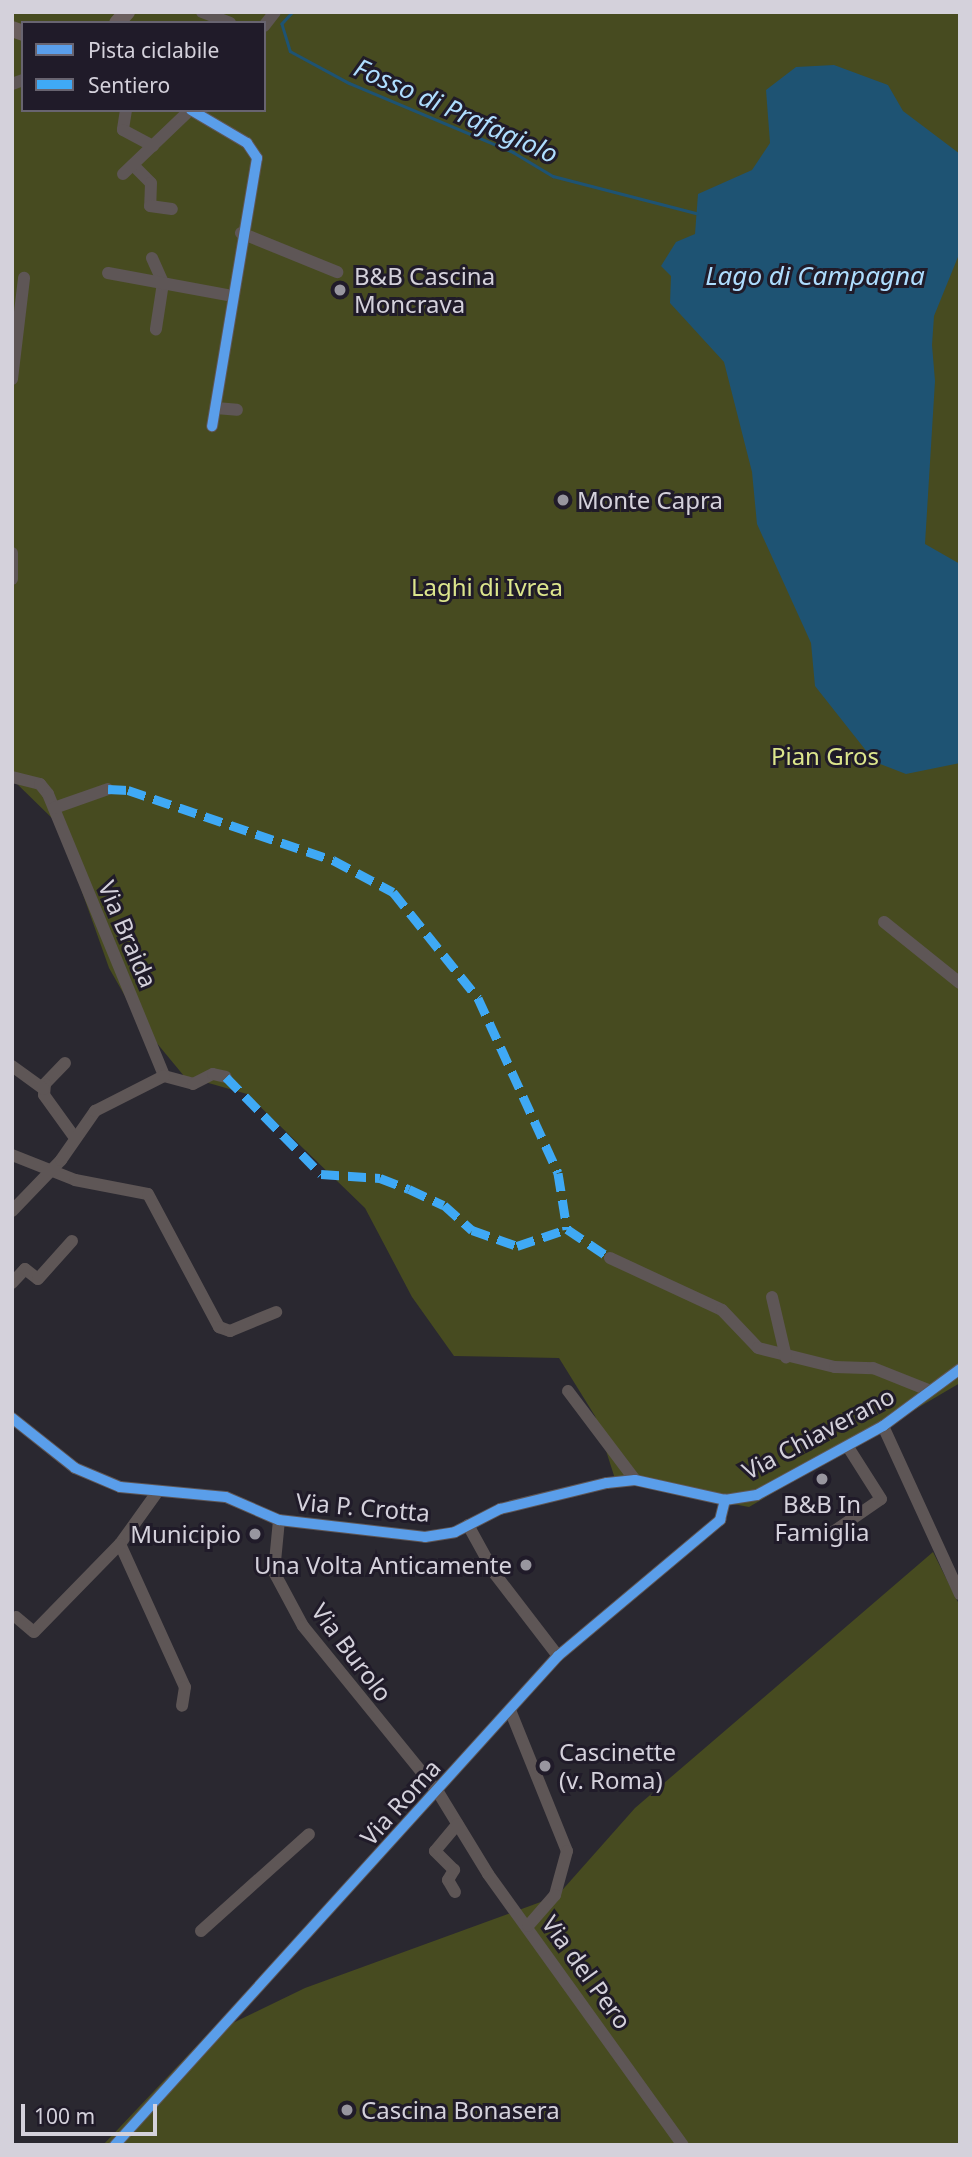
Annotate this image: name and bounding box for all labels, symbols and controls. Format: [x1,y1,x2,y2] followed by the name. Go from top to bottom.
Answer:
[21,21,266,112] legend
[88,36,219,64] text: Pista ciclabile
[349,52,563,170] water label: Fosso di Prafagiolo
[88,71,170,99] text: Sentiero
[705,260,925,292] water label: Lago di Campagna
[354,262,495,318] place label: B&B Cascina Moncrava
[332,282,348,298] marker: B&B Cascina Moncrava
[577,486,723,514] place label: Monte Capra
[555,492,571,508] marker: Monte Capra
[411,573,563,601] park label: Laghi di Ivrea
[771,742,879,770] park label: Pian Gros
[93,876,163,992] street label: Via Braida
[737,1381,899,1485] street label: Via Chiaverano
[814,1471,830,1487] marker: B&B In Famiglia
[295,1487,431,1527] street label: Via P. Crotta
[774,1490,870,1546] place label: B&B In Famiglia
[130,1520,241,1548] place label: Municipio
[247,1526,263,1542] marker: Municipio
[254,1551,512,1579] place label: Una Volta Anticamente
[518,1557,534,1573] marker: Una Volta Anticamente
[306,1597,398,1707] street label: Via Burolo
[559,1738,676,1794] place label: Cascinette (v. Roma)
[354,1753,446,1851] street label: Via Roma
[537,1758,553,1774] marker: Cascinette (v. Roma)
[536,1910,638,2034] street label: Via del Pero
[24,2090,161,2134] scale bar
[361,2096,560,2124] place label: Cascina Bonasera
[34,2102,95,2130] text: 100 m
[339,2102,355,2118] marker: Cascina Bonasera

